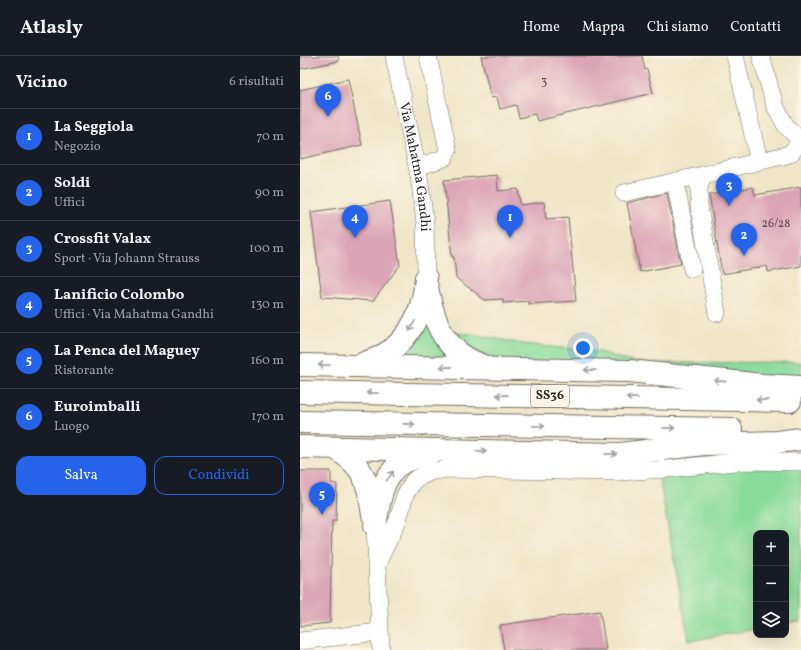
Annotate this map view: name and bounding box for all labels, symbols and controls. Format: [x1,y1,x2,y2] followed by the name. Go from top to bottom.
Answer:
[20,15,83,41] text: Atlasly
[523,18,560,37] text: Home
[582,18,625,37] text: Mappa
[647,18,708,37] text: Chi siamo
[730,18,781,37] text: Contatti
[16,71,67,94] text: Vicino
[229,73,284,91] text: 6 risultati
[541,74,547,90] house number: 3
[315,84,341,117] pin: 6
[394,100,435,232] street label: Via Mahatma Gandhi
[54,117,134,138] text: La Seggiola
[26,128,32,146] text: 1
[256,128,284,146] text: 70 m
[54,138,101,156] text: Negozio
[54,173,90,194] text: Soldi
[716,173,742,206] pin: 3
[26,184,32,202] text: 2
[255,184,284,202] text: 90 m
[54,194,85,212] text: Uffici
[342,205,368,238] pin: 4
[497,205,523,238] pin: 1
[762,216,790,232] house number: 26/28
[731,223,757,256] pin: 2
[54,229,151,250] text: Crossfit Valax
[26,240,32,258] text: 3
[249,240,284,258] text: 100 m
[54,250,200,268] text: Sport · Via Johann Strauss
[54,285,184,306] text: Lanificio Colombo
[25,296,33,314] text: 4
[251,296,284,314] text: 130 m
[54,306,214,324] text: Uffici · Via Mahatma Gandhi
[408,320,416,332] one-way arrow
[573,338,593,358] your location
[54,341,200,362] text: La Penca del Maguey
[26,352,32,370] text: 5
[250,352,284,370] text: 160 m
[318,361,331,369] one-way arrow
[54,362,114,380] text: Ristorante
[440,364,453,371] one-way arrow
[584,366,597,374] one-way arrow
[714,377,727,384] one-way arrow
[531,385,569,407] road number: SS36
[366,389,379,397] one-way arrow
[496,391,509,399] one-way arrow
[626,394,639,402] one-way arrow
[756,396,769,404] one-way arrow
[54,397,141,418] text: Euroimballi
[25,408,33,426] text: 6
[251,408,284,426] text: 170 m
[54,418,89,436] text: Luogo
[402,420,415,428] one-way arrow
[532,422,545,430] one-way arrow
[662,425,675,432] one-way arrow
[474,447,487,455] one-way arrow
[604,450,617,458] one-way arrow
[16,456,146,495] button: Salva
[154,456,284,495] button: Condividi
[386,470,394,481] one-way arrow
[309,482,335,515] pin: 5
[753,530,789,638] map controls
[753,530,789,566] button: +
[753,566,789,602] button: −
[753,602,789,638] button: layers

